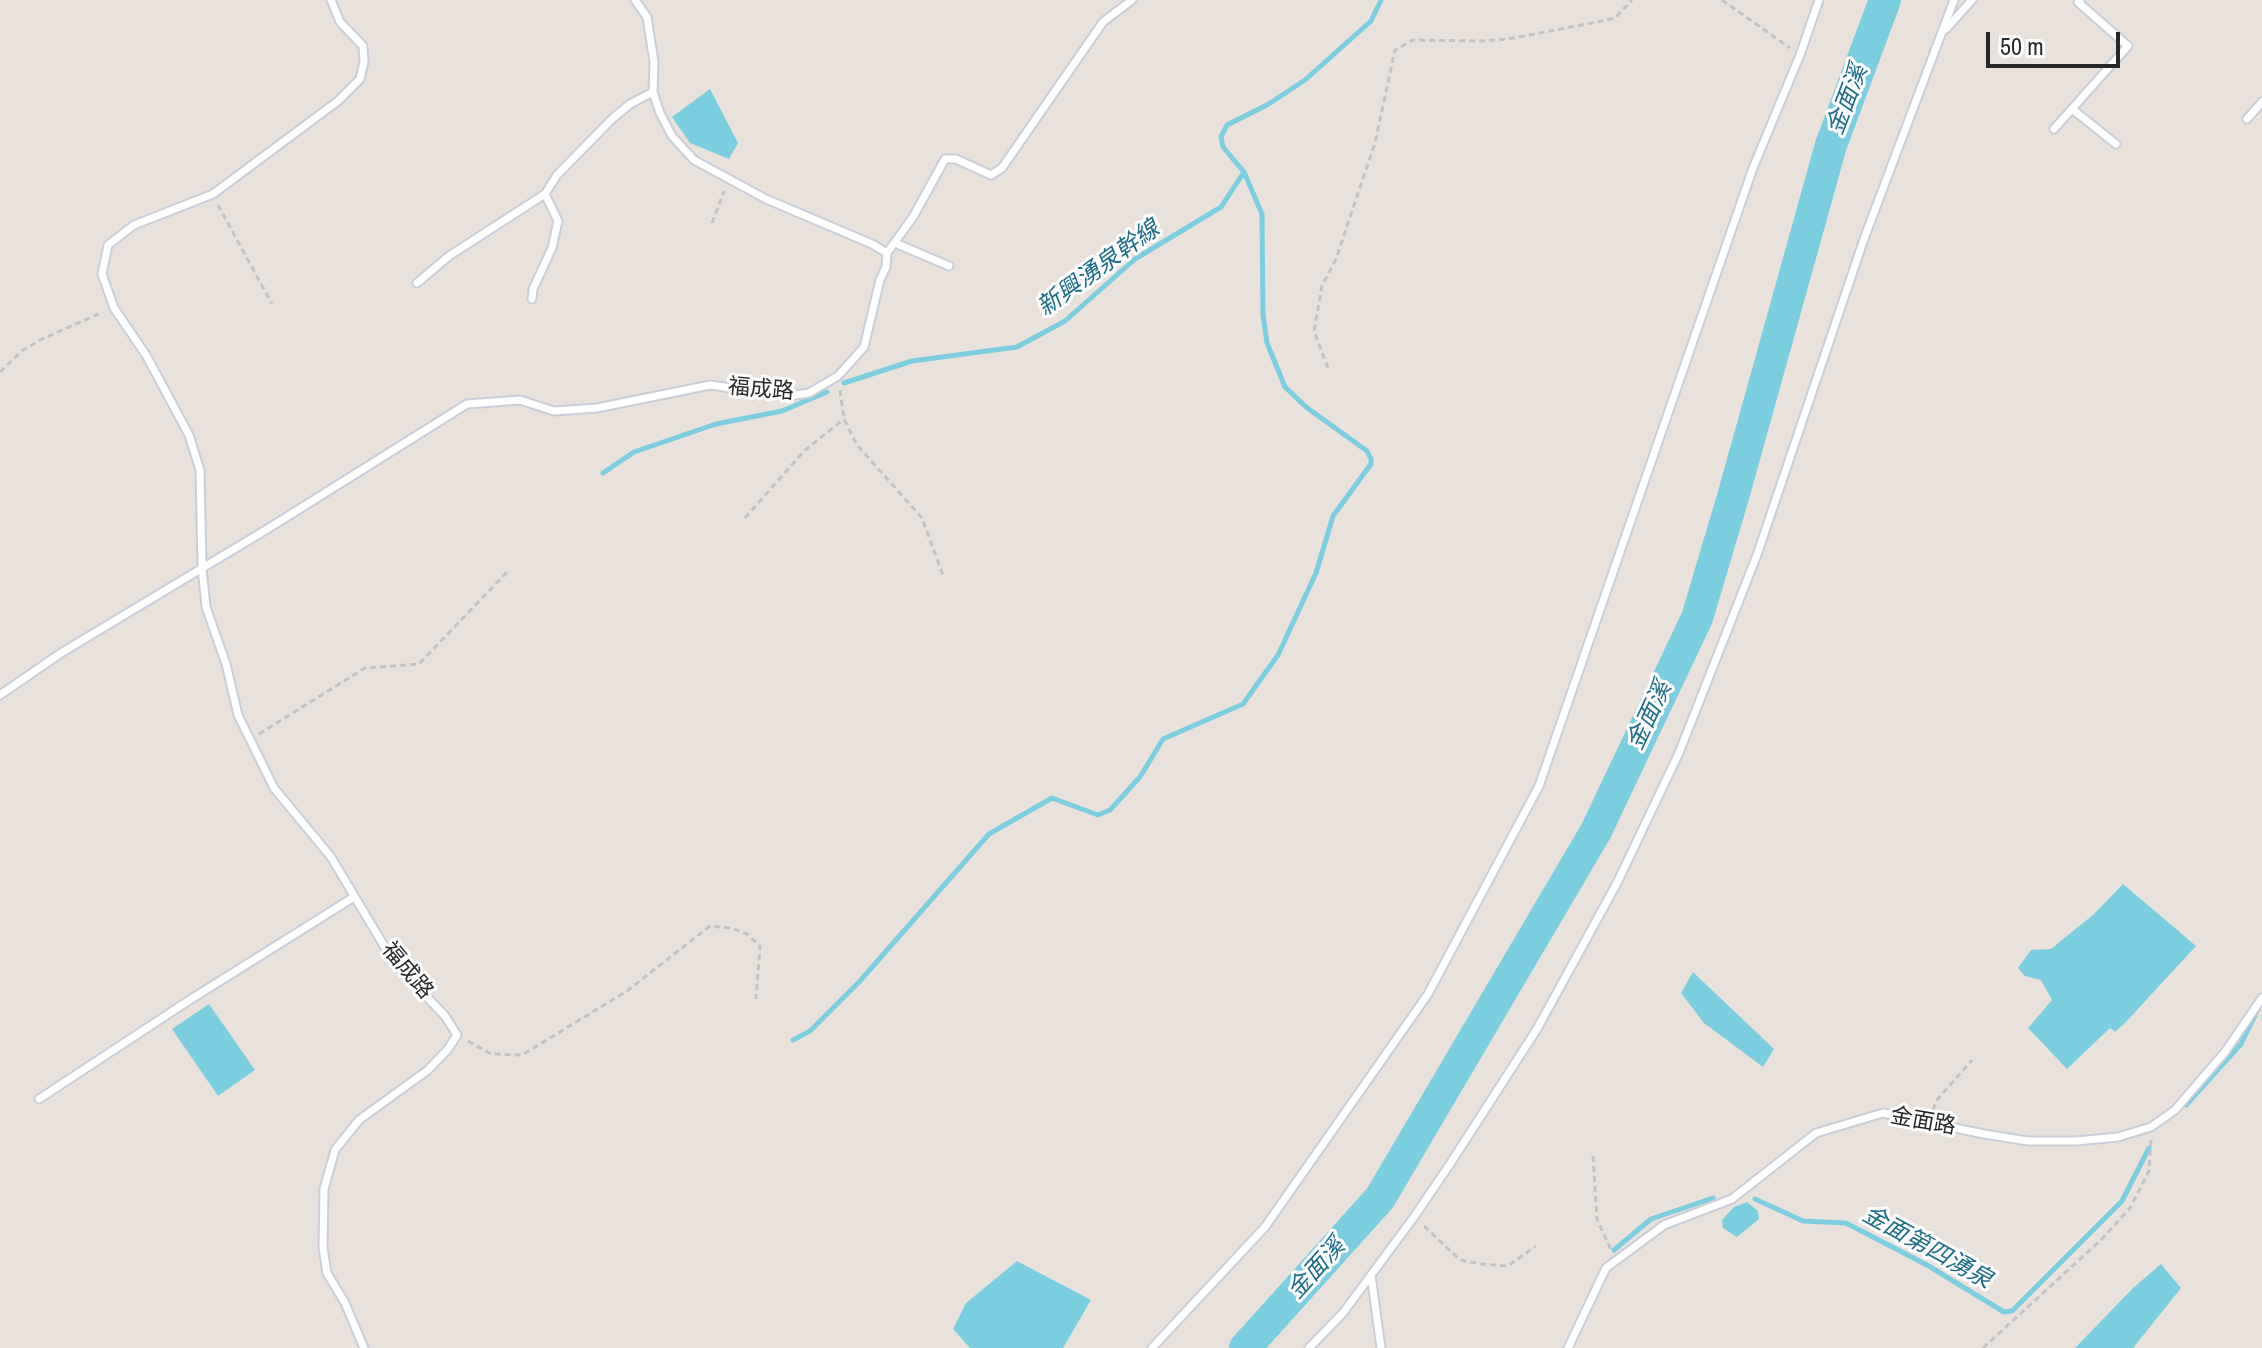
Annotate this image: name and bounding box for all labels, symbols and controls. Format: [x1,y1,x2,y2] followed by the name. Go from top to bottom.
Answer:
[1990,16,2124,66] scale bar
[2000,30,2044,62] text: 50 m
[1822,61,1874,139] water label: 金面溪
[1032,215,1166,323] water label: 新興湧泉幹線
[727,374,795,406] street label: 福成路
[1622,677,1678,755] water label: 金面溪
[376,937,438,1005] street label: 福成路
[1888,1103,1958,1141] street label: 金面路
[1857,1200,1997,1296] water label: 金面第四湧泉
[1282,1233,1352,1305] water label: 金面溪

